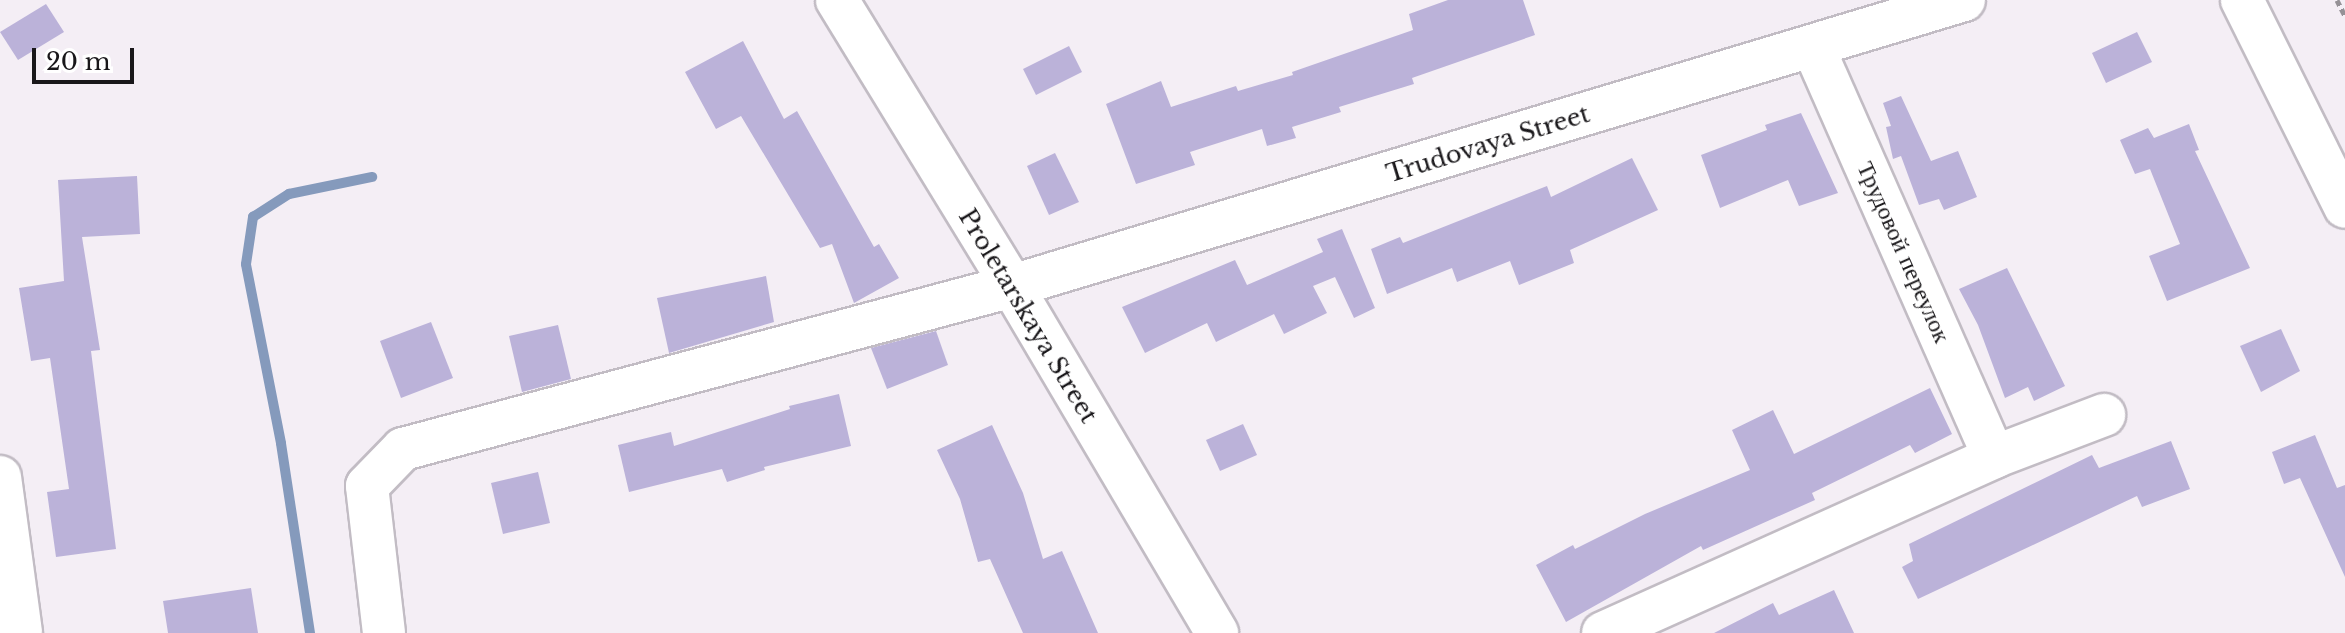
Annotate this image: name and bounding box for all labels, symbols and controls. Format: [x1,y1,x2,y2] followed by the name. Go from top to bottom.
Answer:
[36,32,138,82] scale bar
[46,47,111,76] text: 20 m
[1383,99,1593,189] street label: Trudovaya Street
[1851,157,1957,347] street label: Трудовой переулок
[953,204,1103,428] street label: Proletarskaya Street

